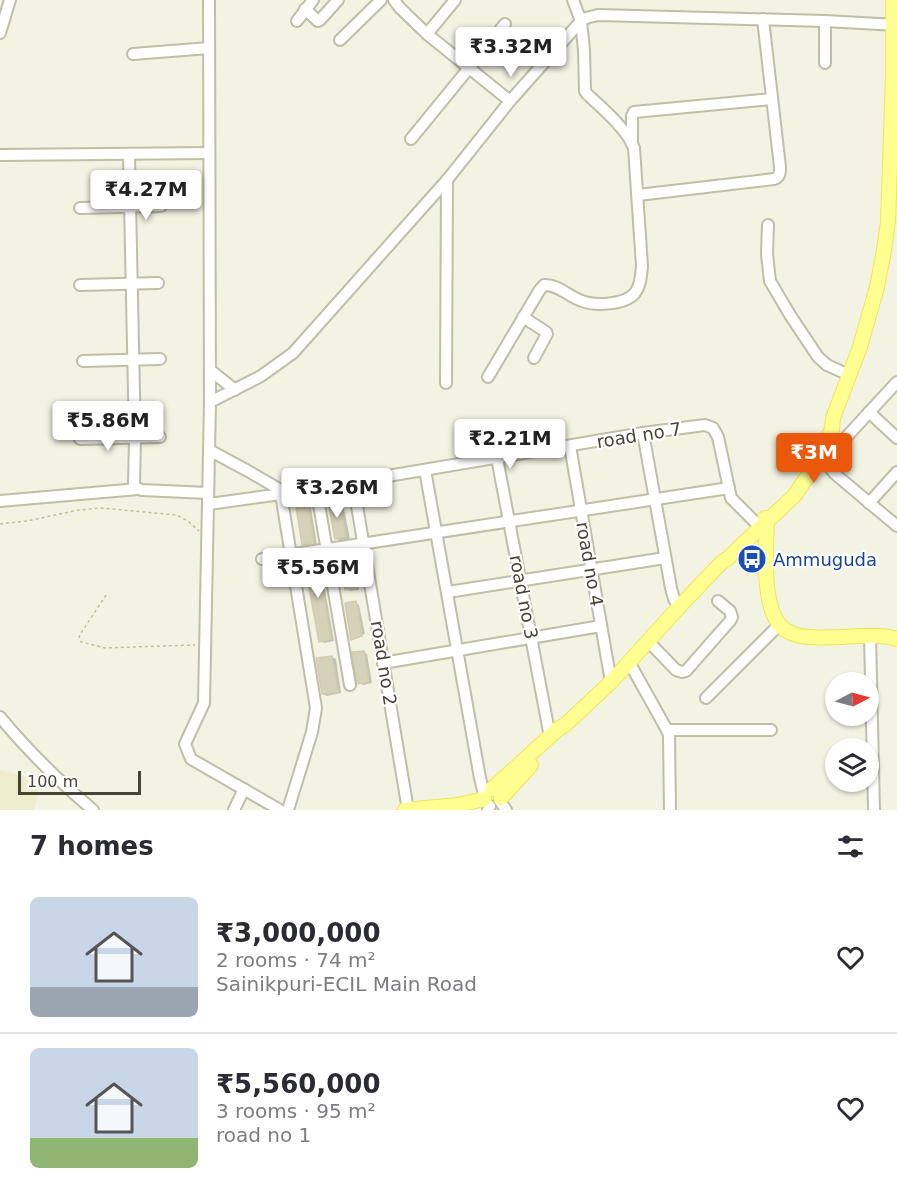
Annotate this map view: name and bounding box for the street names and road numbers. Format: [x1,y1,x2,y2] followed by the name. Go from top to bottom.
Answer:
[595,418,683,452] street label: road no 7
[572,520,608,608] street label: road no 4
[506,553,542,641] street label: road no 3
[367,619,401,707] street label: road no 2

